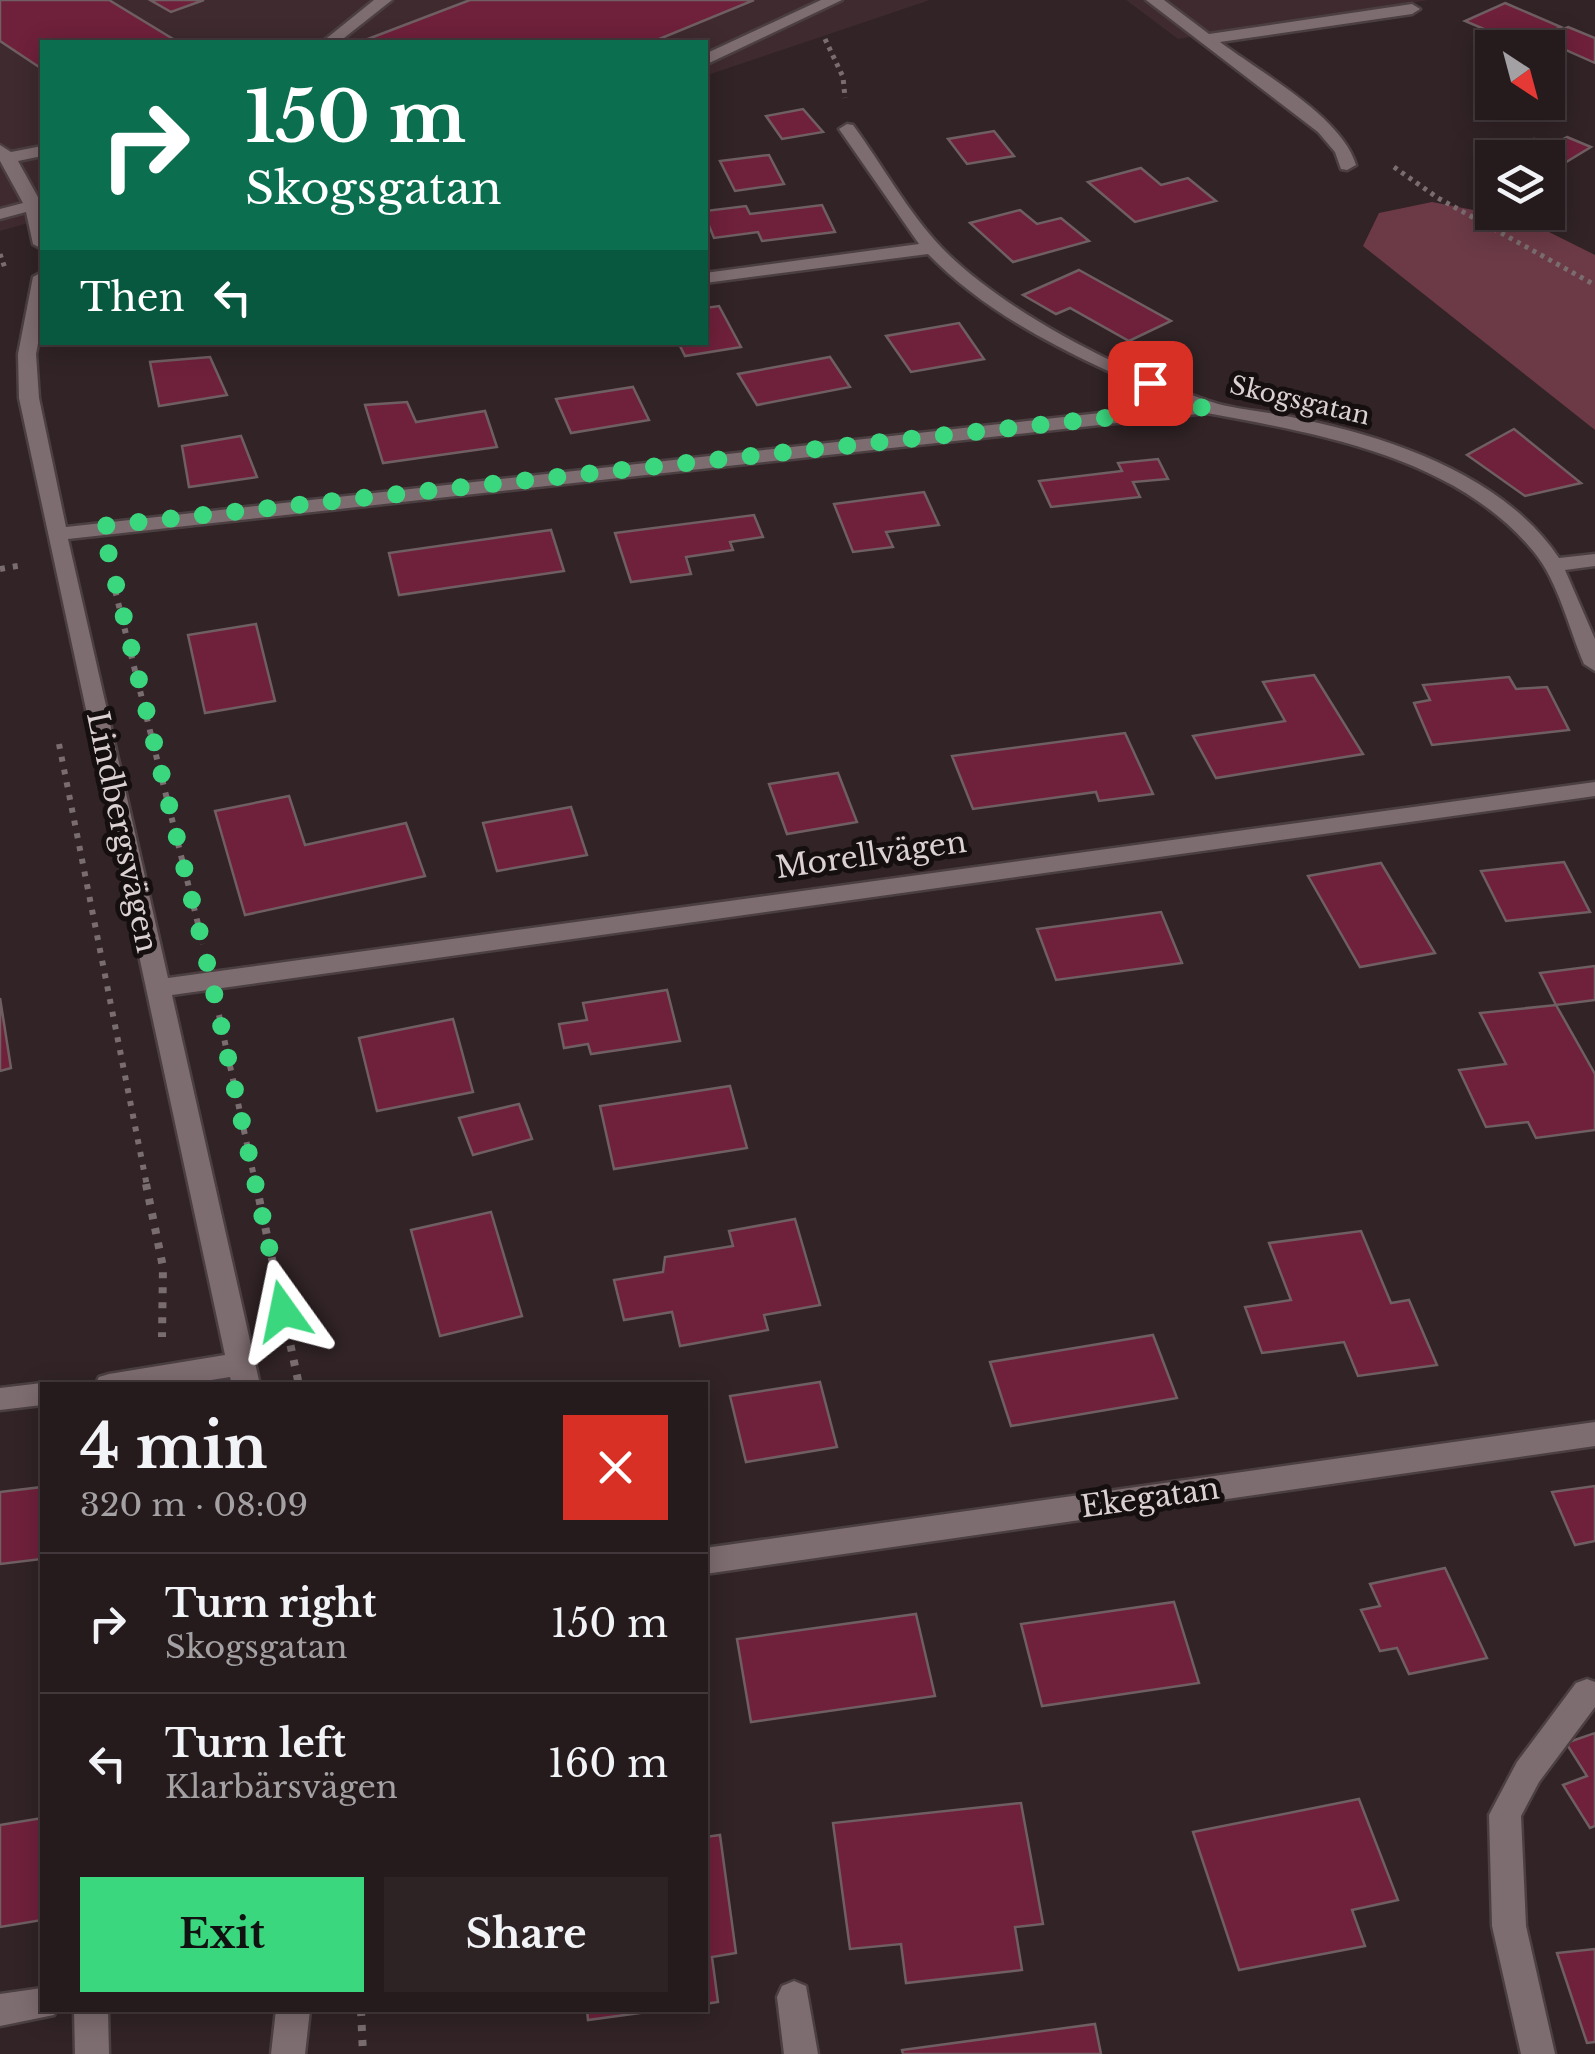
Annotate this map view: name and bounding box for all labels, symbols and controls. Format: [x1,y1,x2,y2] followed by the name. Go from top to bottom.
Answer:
[1475,30,1565,120] north arrow
[1475,30,1565,230] map controls
[245,74,466,161] text: 150 m
[80,80,210,210] icon: right
[1475,140,1565,230] button: layers
[245,160,502,216] text: Skogsgatan
[205,270,260,325] icon: left
[80,274,185,321] text: Then
[1108,341,1193,426] pin
[1123,356,1178,411] icon: arrive
[1227,369,1373,432] street label: Skogsgatan
[79,708,166,956] street label: Lindbergsvägen
[773,823,969,886] street label: Morellvägen
[231,1259,335,1363] position arrow
[80,1410,267,1484] text: 4 min
[563,1415,668,1520] button: close
[1078,1469,1222,1526] street label: Ekegatan
[80,1485,308,1525] text: 320 m · 08:09
[165,1580,376,1627] text: Turn right
[80,1596,135,1651] icon: right
[551,1600,668,1647] text: 150 m
[165,1627,348,1667] text: Skogsgatan
[165,1720,346,1767] text: Turn left
[80,1736,135,1791] icon: left
[548,1740,668,1787] text: 160 m
[165,1767,398,1807] text: Klarbärsvägen
[80,1877,364,1992] button: Exit
[384,1877,668,1992] button: Share

